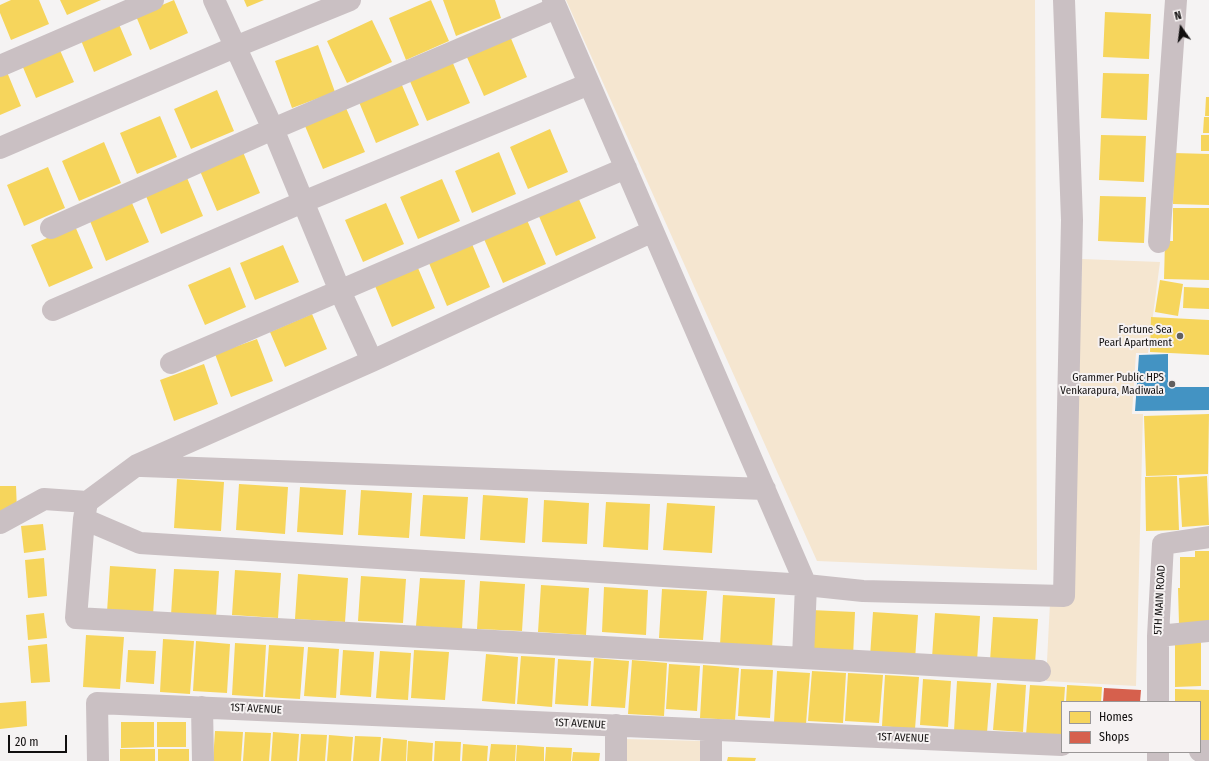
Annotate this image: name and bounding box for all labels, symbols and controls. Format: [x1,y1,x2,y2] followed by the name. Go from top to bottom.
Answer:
[1161,8,1201,48] north arrow
[1173,9,1183,23] text: N
[1099,323,1172,349] place label: Fortune Sea Pearl Apartment
[1175,331,1185,341] marker: Fortune Sea Pearl Apartment
[1060,371,1164,397] place label: Grammer Public HPS Venkarapura, Madiwala
[1167,379,1177,389] marker: Grammer Public HPS Venkarapura, Madiwala
[1152,565,1168,635] street label: 5TH MAIN ROAD
[230,701,282,717] street label: 1ST AVENUE
[1061,701,1201,753] legend
[1099,710,1133,724] text: Homes
[554,716,606,732] street label: 1ST AVENUE
[10,727,69,753] scale bar
[877,730,929,746] street label: 1ST AVENUE
[1099,730,1129,744] text: Shops
[15,735,39,749] text: 20 m

